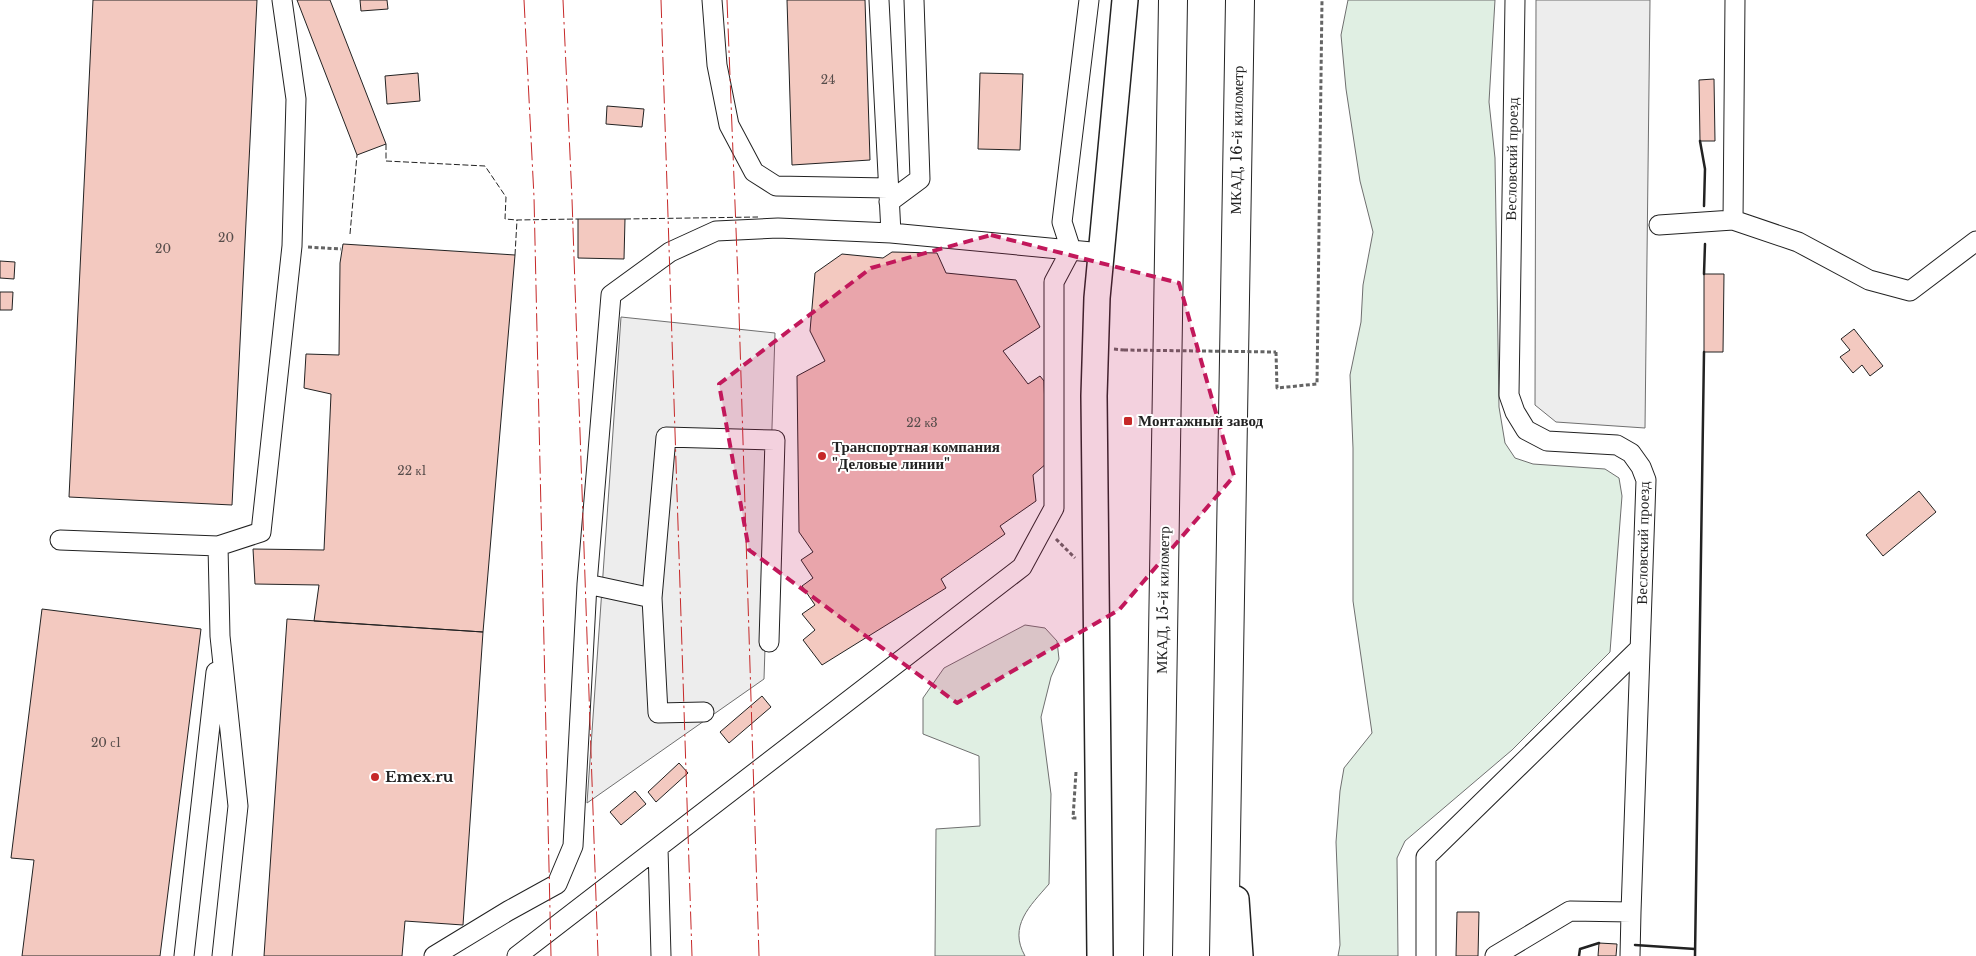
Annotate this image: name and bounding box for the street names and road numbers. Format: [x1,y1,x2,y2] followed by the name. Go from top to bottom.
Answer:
[1226,65,1247,215] street label: МКАД, 16-й километр
[1501,97,1522,221] street label: Весловский проезд
[1632,481,1653,605] street label: Весловский проезд
[1152,526,1173,674] street label: МКАД, 15-й километр

